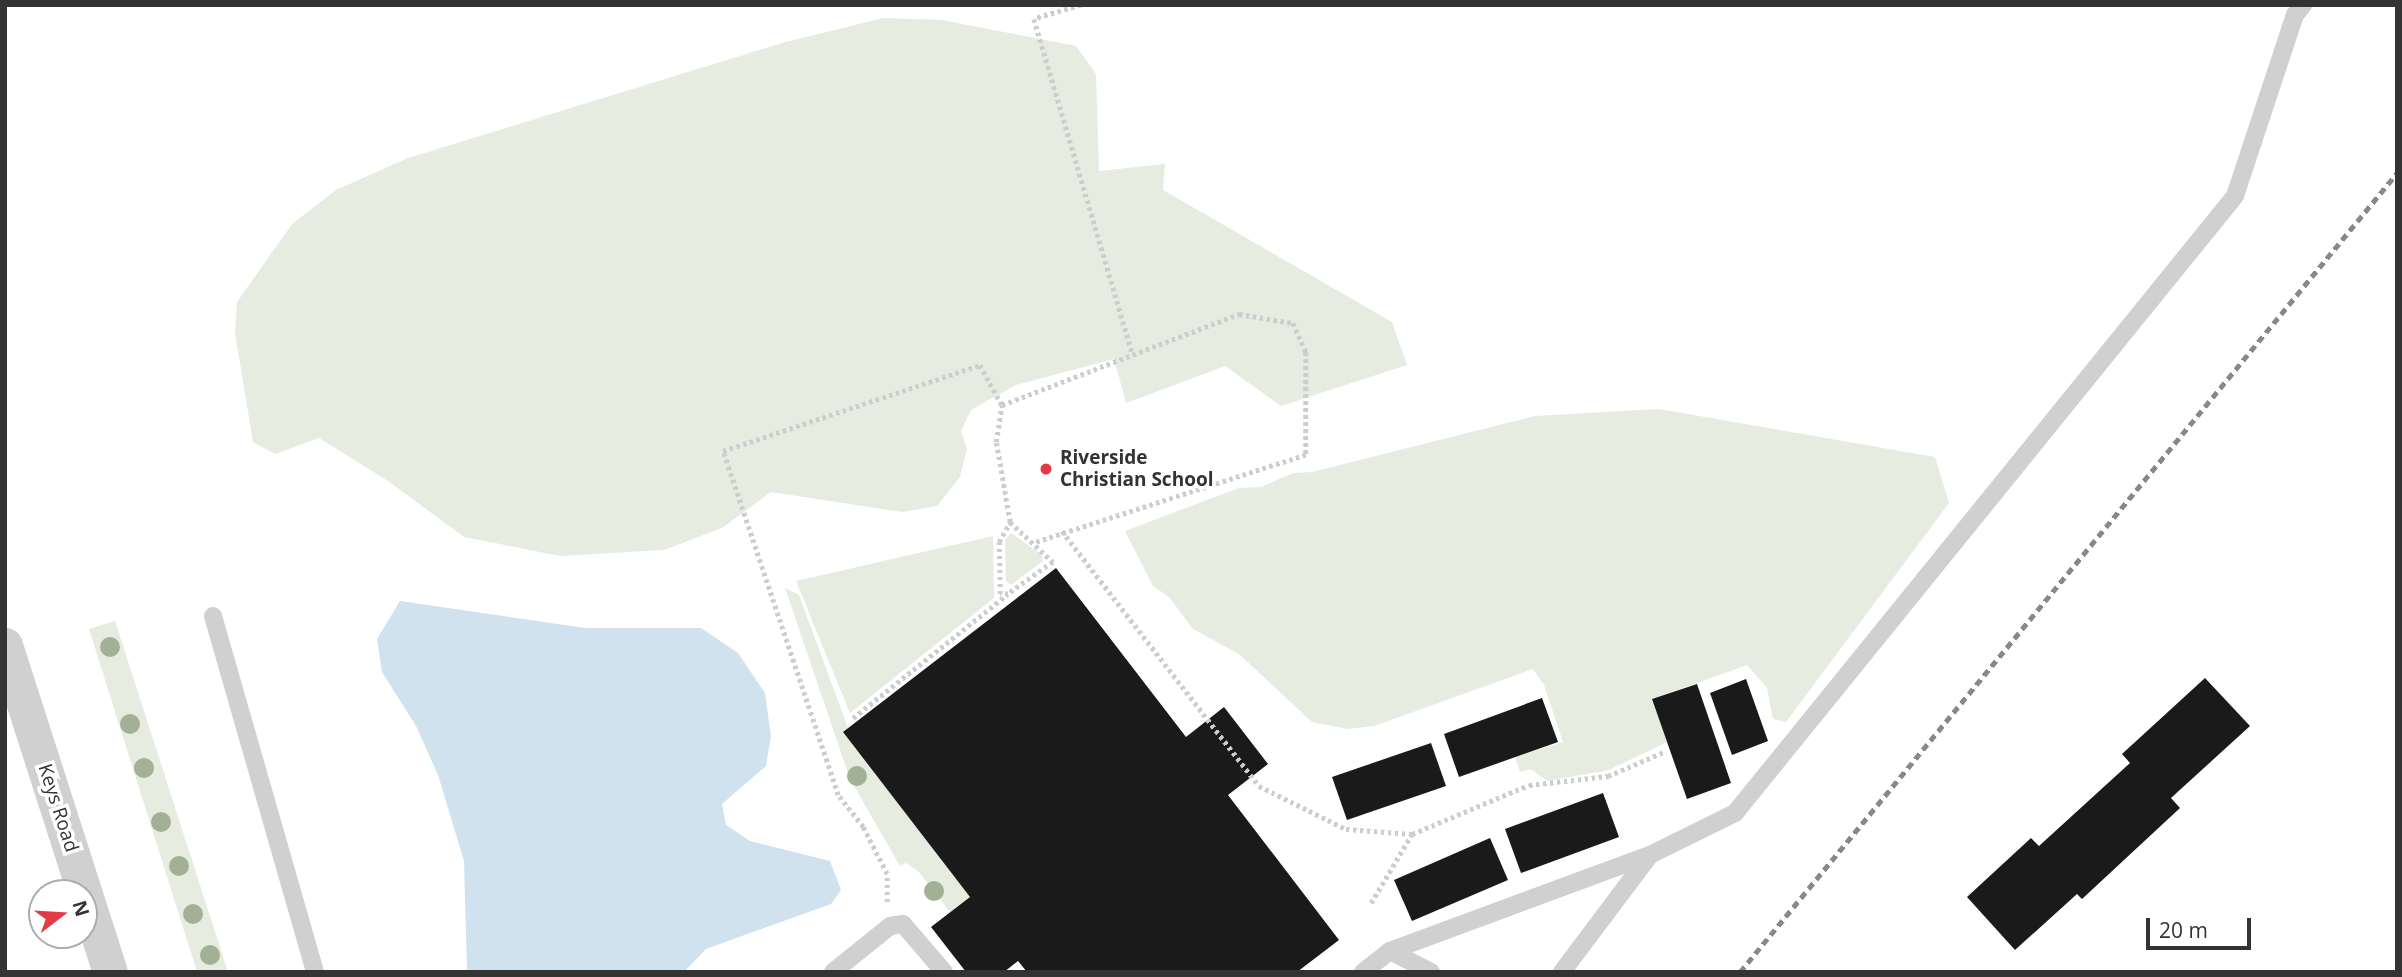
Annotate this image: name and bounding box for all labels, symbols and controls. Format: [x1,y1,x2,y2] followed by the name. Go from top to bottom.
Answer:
[1060,447,1213,491] place label: Riverside Christian School
[1038,461,1054,477] marker: Riverside Christian School
[33,761,83,855] street label: Keys Road
[28,879,98,949] north arrow
[66,897,96,920] text: N
[2150,904,2255,948] scale bar
[2159,916,2208,944] text: 20 m

